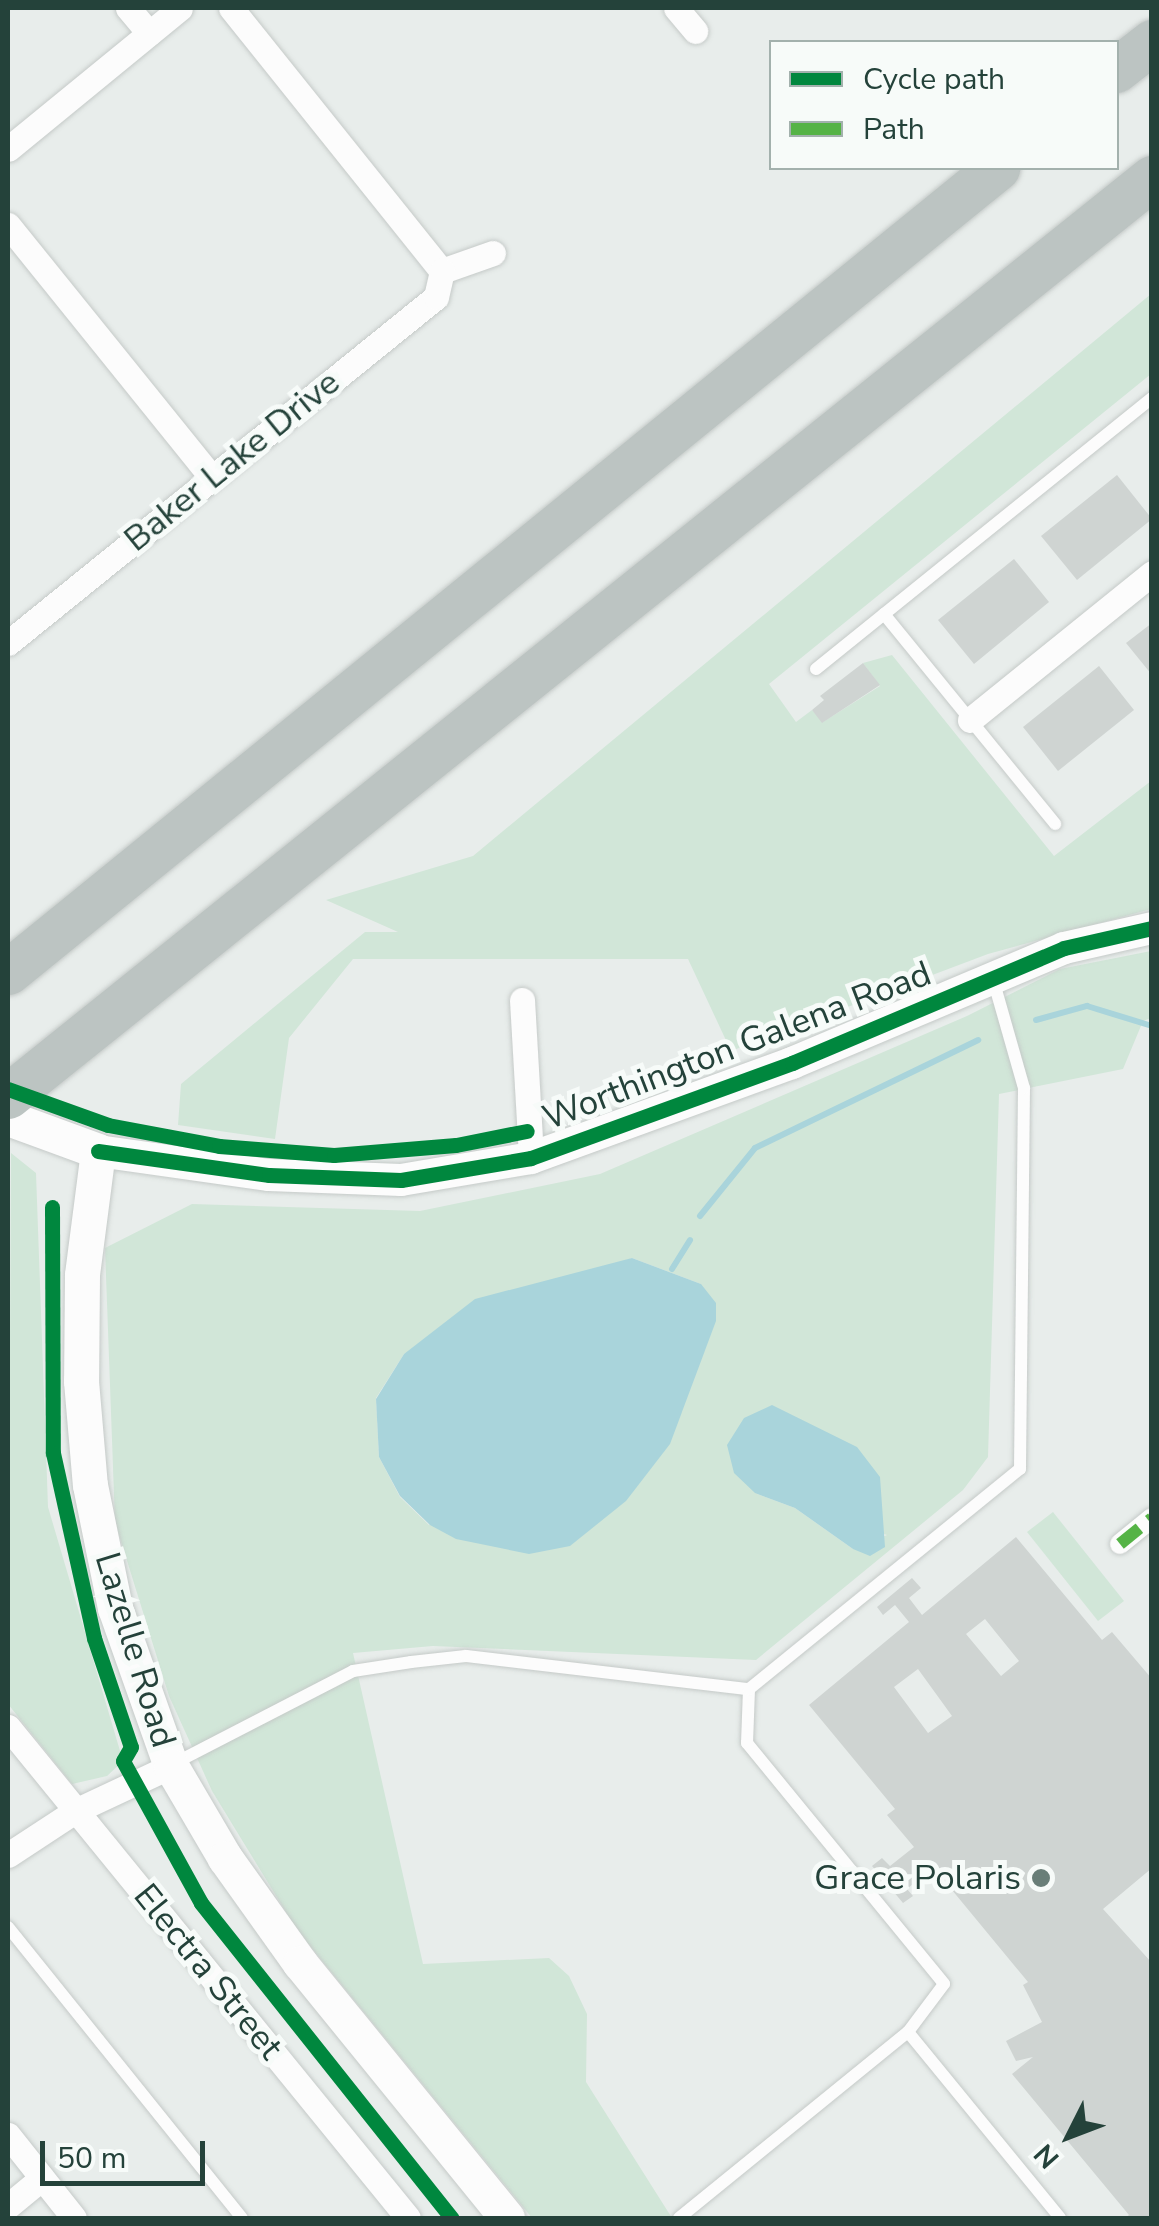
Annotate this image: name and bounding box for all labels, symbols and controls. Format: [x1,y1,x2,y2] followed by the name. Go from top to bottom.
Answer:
[769,40,1119,170] legend
[863,59,1005,100] text: Cycle path
[863,109,925,150] text: Path
[116,361,348,561] street label: Baker Lake Drive
[537,953,937,1139] street label: Worthington Galena Road
[85,1547,185,1753] street label: Lazelle Road
[814,1857,1021,1899] place label: Grace Polaris
[1030,1867,1052,1889] marker: Grace Polaris
[125,1876,291,2068] street label: Electra Street
[1019,2086,1119,2186] north arrow
[45,2121,210,2183] scale bar
[1026,2136,1068,2177] text: N
[57,2138,126,2179] text: 50 m

